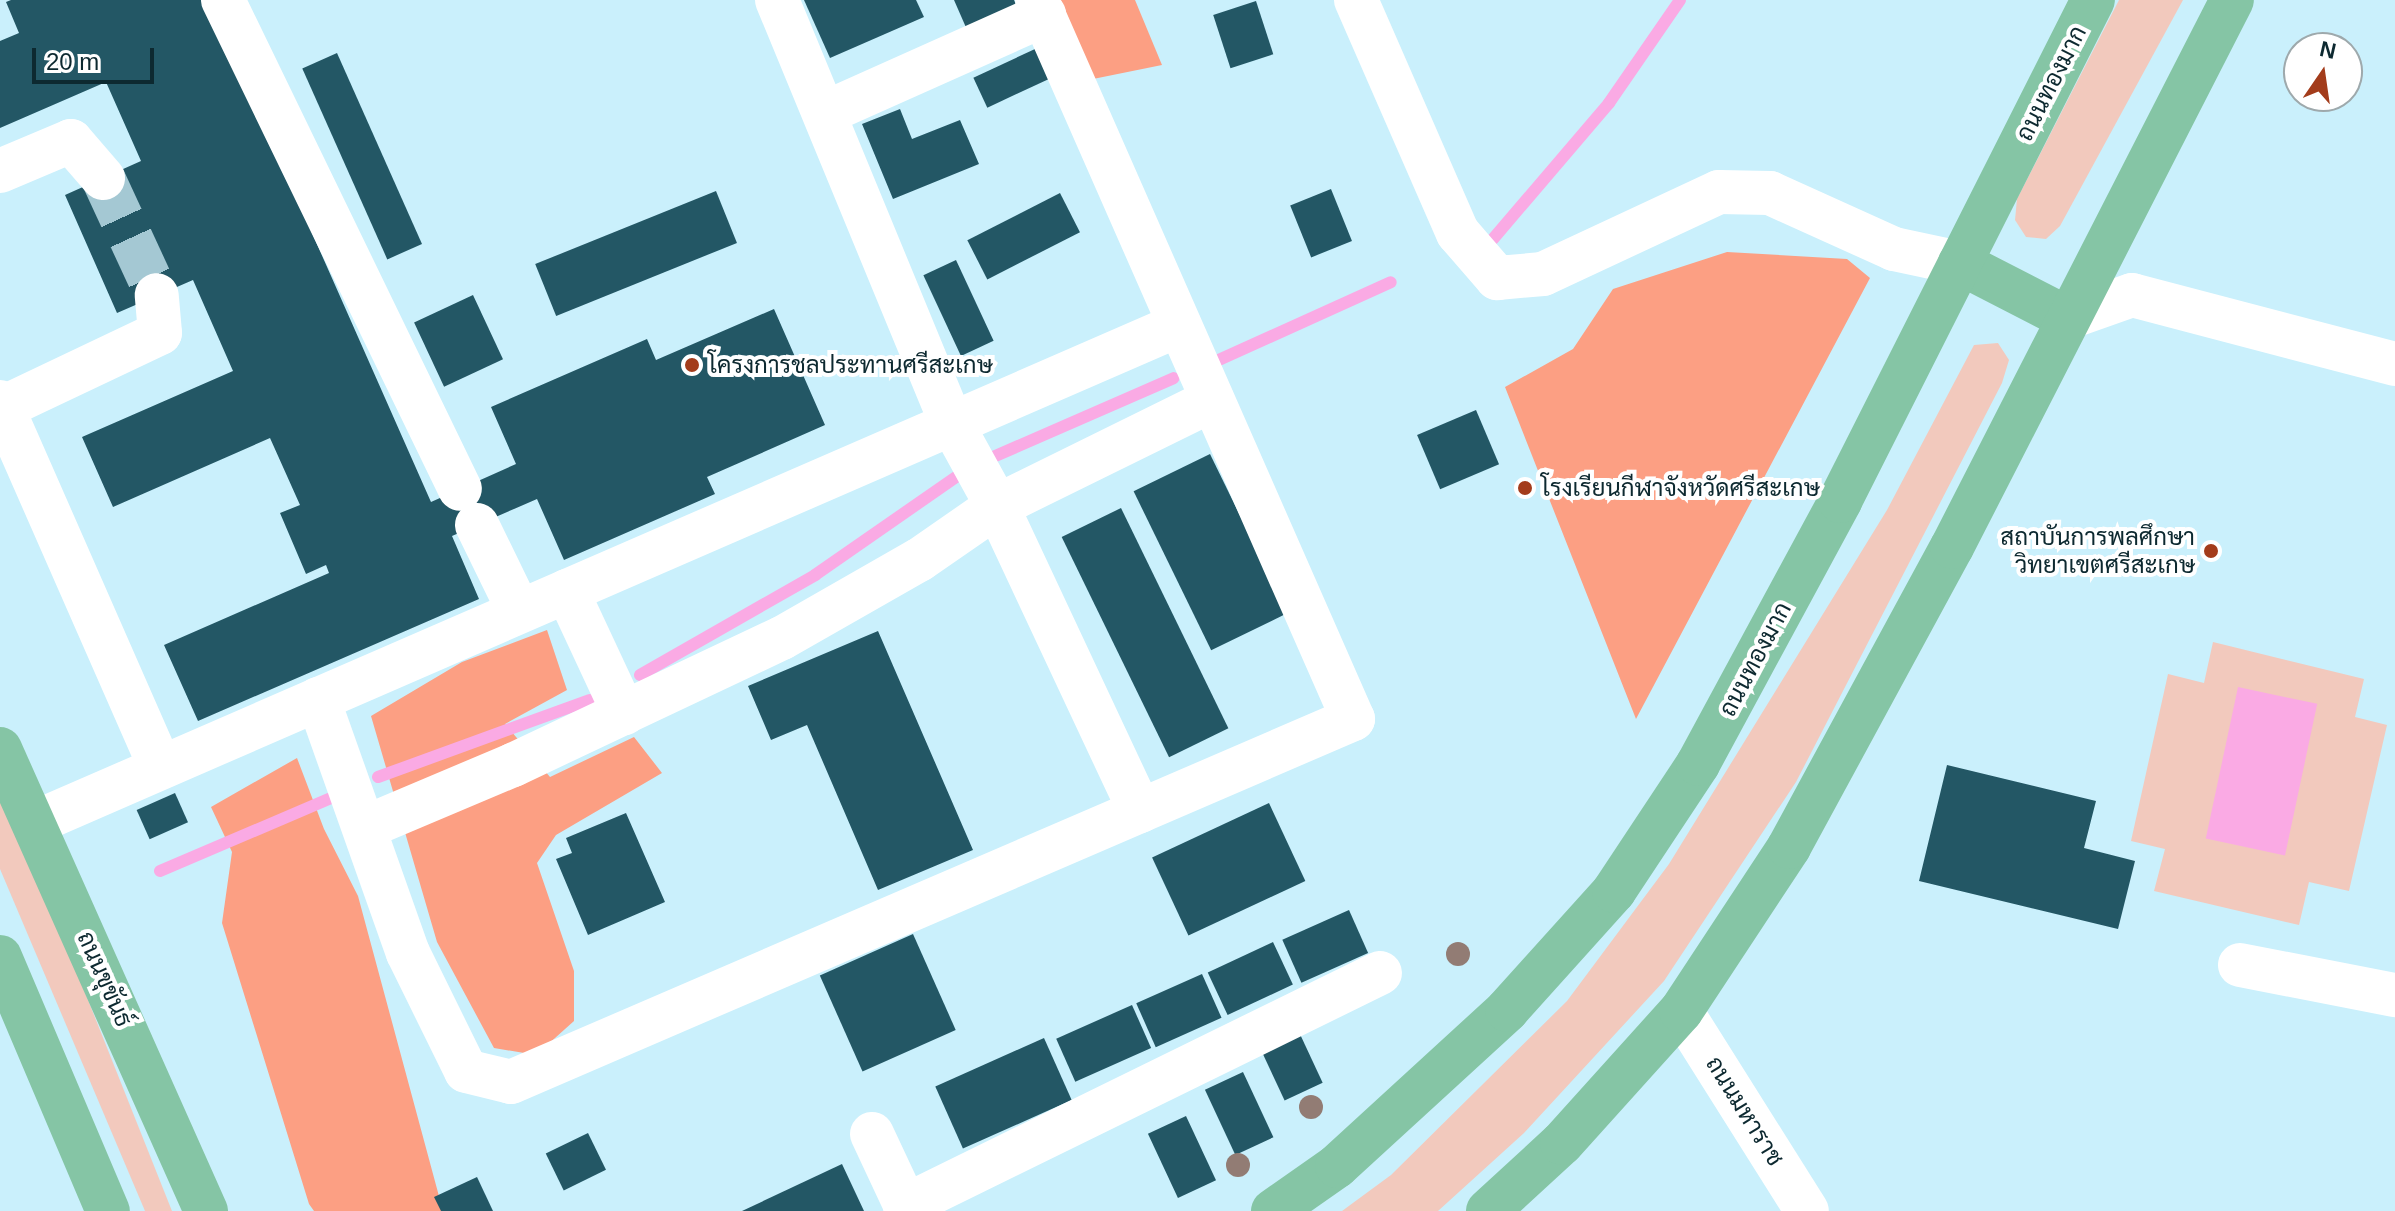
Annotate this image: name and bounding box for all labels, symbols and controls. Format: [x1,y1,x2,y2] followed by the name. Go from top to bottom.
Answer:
[2010,21,2092,145] street label: ถนนทองมาก
[36,32,158,82] scale bar
[2283,32,2363,112] north arrow
[2318,36,2339,64] text: N
[46,48,99,75] text: 20 m
[708,351,993,379] place label: โครงการชลประทานศรีสะเกษ
[683,356,701,374] marker: โครงการชลประทานศรีสะเกษ
[1541,474,1820,502] place label: โรงเรียนกีฬาจังหวัดศรีสะเกษ
[1516,479,1534,497] marker: โรงเรียนกีฬาจังหวัดศรีสะเกษ
[2000,523,2195,579] place label: สถาบันการพลศึกษา วิทยาเขตศรีสะเกษ
[2202,542,2220,560] marker: สถาบันการพลศึกษา วิทยาเขตศรีสะเกษ
[1713,597,1797,721] street label: ถนนทองมาก
[71,927,139,1031] street label: ถนนขุขันธ์
[1700,1051,1790,1171] street label: ถนนมหาราช

